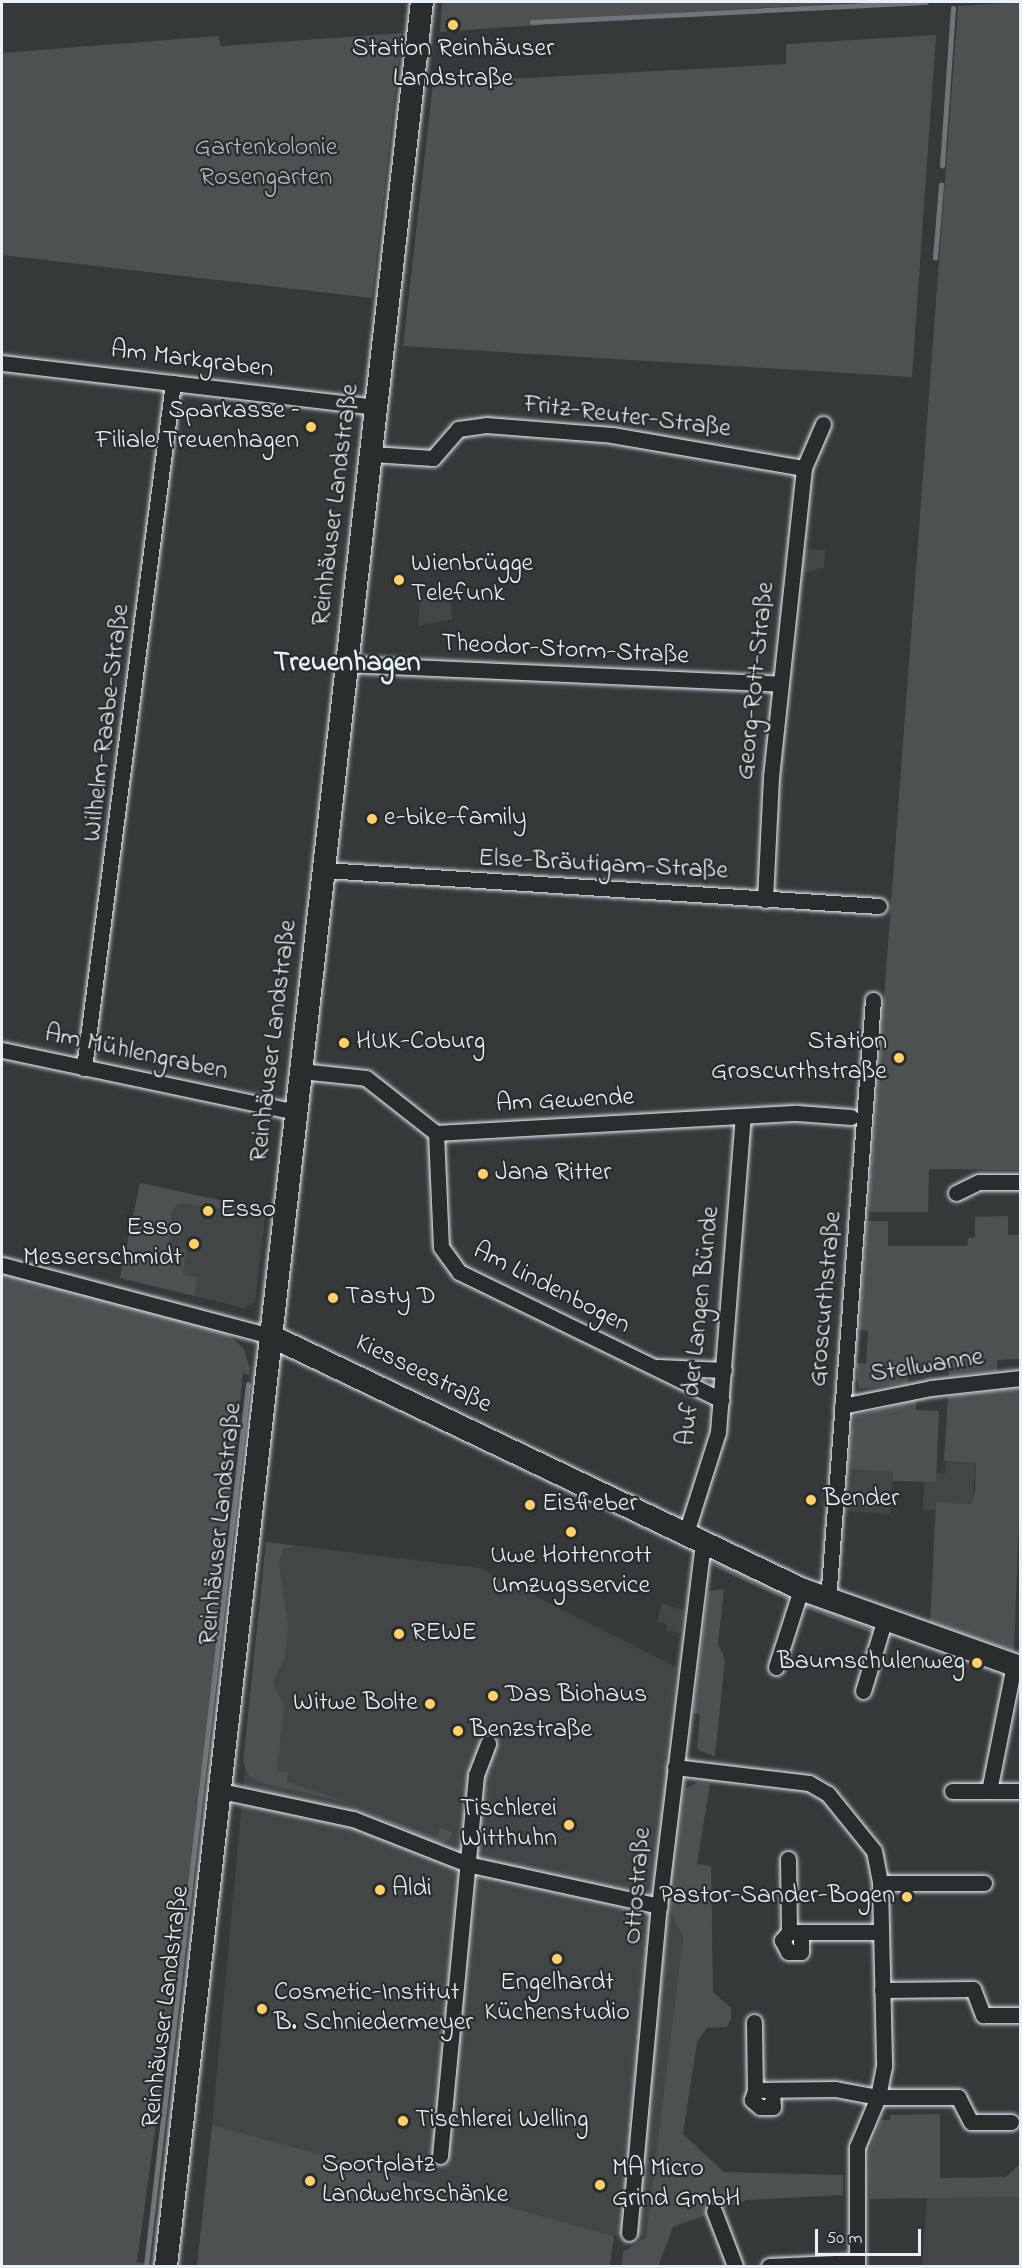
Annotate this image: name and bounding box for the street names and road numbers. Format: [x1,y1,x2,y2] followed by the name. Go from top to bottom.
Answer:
[109,336,275,386] street label: Am Markgraben
[307,382,367,628] street label: Reinhäuser Landstraße
[522,390,732,446] street label: Fritz-Reuter-Straße
[731,580,783,782] street label: Georg-Rott-Straße
[78,602,138,844] street label: Wilhelm-Raabe-Straße
[440,629,690,673] street label: Theodor-Storm-Straße
[477,844,729,888] street label: Else-Bräutigam-Straße
[245,918,305,1164] street label: Reinhäuser Landstraße
[42,1019,230,1089] street label: Am Mühlengraben
[495,1083,635,1121] street label: Am Gewende
[672,1205,728,1447] street label: Auf der Langen Bünde
[804,1210,850,1388] street label: Groscurthstraße
[467,1236,635,1342] street label: Am Lindenbogen
[350,1329,496,1421] street label: Kiesseestraße
[868,1343,986,1391] street label: Stellwanne
[194,1401,250,1647] street label: Reinhäuser Landstraße
[618,1826,660,1946] street label: Ottostraße
[137,1884,197,2130] street label: Reinhäuser Landstraße

